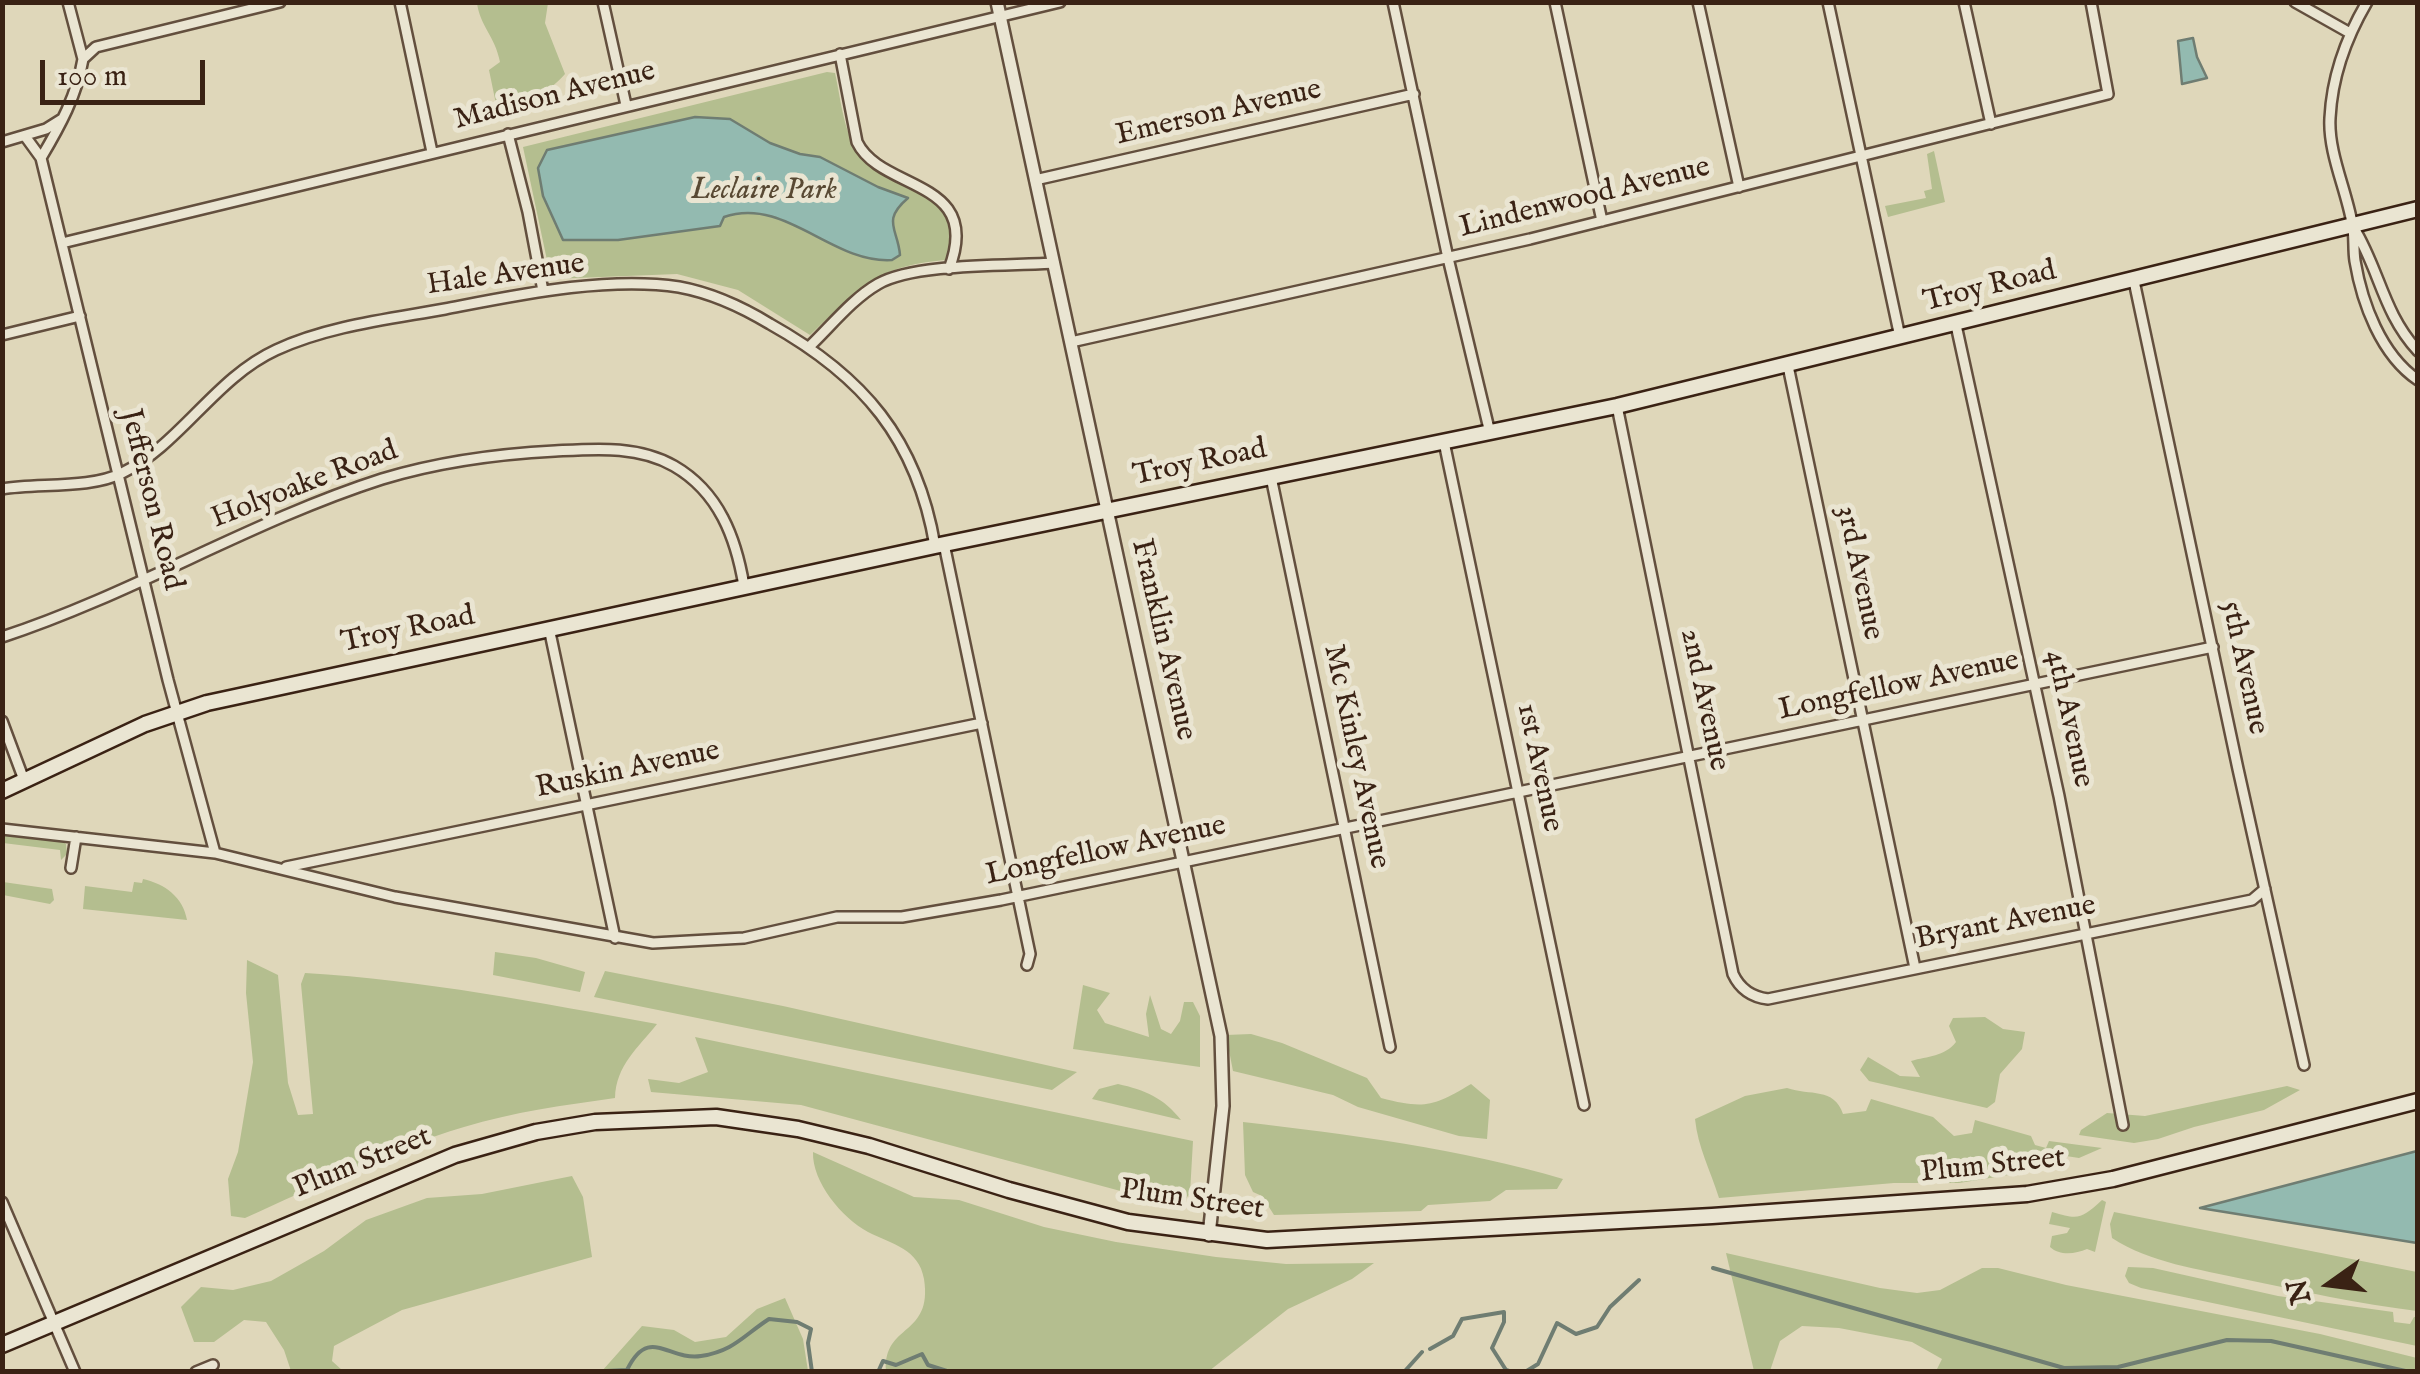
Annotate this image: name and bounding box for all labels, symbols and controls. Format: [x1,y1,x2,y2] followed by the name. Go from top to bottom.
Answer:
[45,40,210,102] scale bar
[451,55,659,139] street label: Madison Avenue
[57,58,127,96] text: 100 m
[1113,73,1325,155] street label: Emerson Avenue
[1456,150,1714,248] street label: Lindenwood Avenue
[691,174,837,210] park label: Leclaire Park
[425,247,587,305] street label: Hale Avenue
[1920,254,2060,322] street label: Troy Road
[110,406,190,594] street label: Jefferson Road
[1130,432,1270,496] street label: Troy Road
[207,434,403,538] street label: Holyoake Road
[1826,503,1890,643] street label: 3rd Avenue
[1121,536,1203,744] street label: Franklin Avenue
[2211,598,2275,738] street label: 5th Avenue
[338,599,478,663] street label: Troy Road
[1670,626,1736,774] street label: 2nd Avenue
[1314,642,1396,872] street label: Mc Kinley Avenue
[1776,644,2022,730] street label: Longfellow Avenue
[2036,647,2100,791] street label: 4th Avenue
[1507,701,1569,835] street label: 1st Avenue
[533,734,723,808] street label: Ruskin Avenue
[983,809,1229,895] street label: Longfellow Avenue
[1913,889,2099,959] street label: Bryant Avenue
[289,1120,437,1208] street label: Plum Street
[1919,1142,2067,1192] street label: Plum Street
[1118,1173,1266,1229] street label: Plum Street
[2280,1234,2380,1334] north arrow
[2280,1275,2320,1307] text: N

